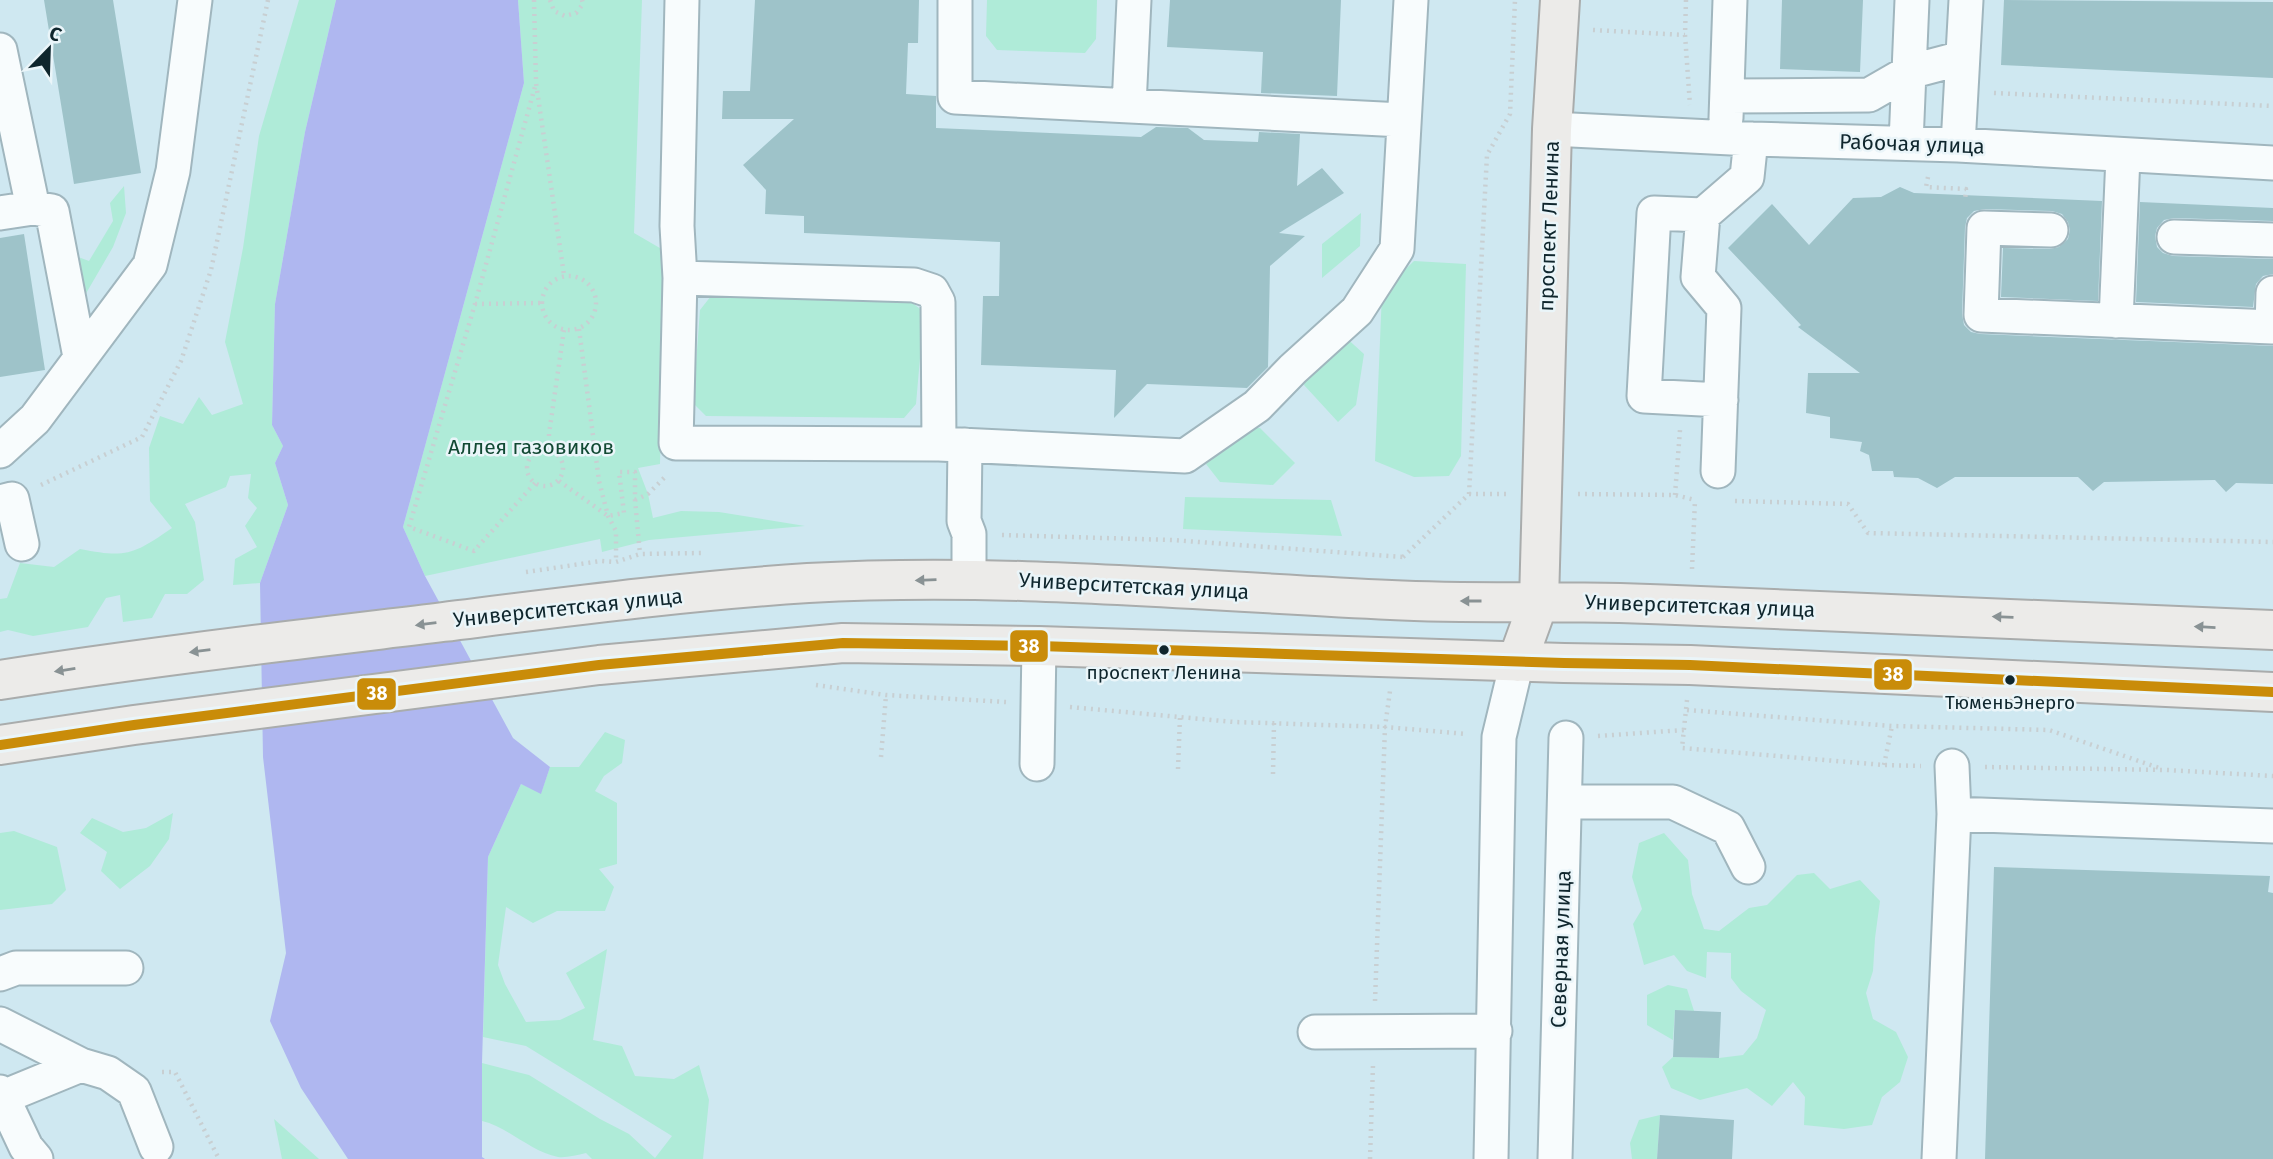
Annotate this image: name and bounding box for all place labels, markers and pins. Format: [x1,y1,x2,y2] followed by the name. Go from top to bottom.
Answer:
[1157,643,1171,657] marker: проспект Ленина
[1087,661,1241,684] place label: проспект Ленина
[2003,673,2017,687] marker: ТюменьЭнерго
[1945,691,2075,714] place label: ТюменьЭнерго

